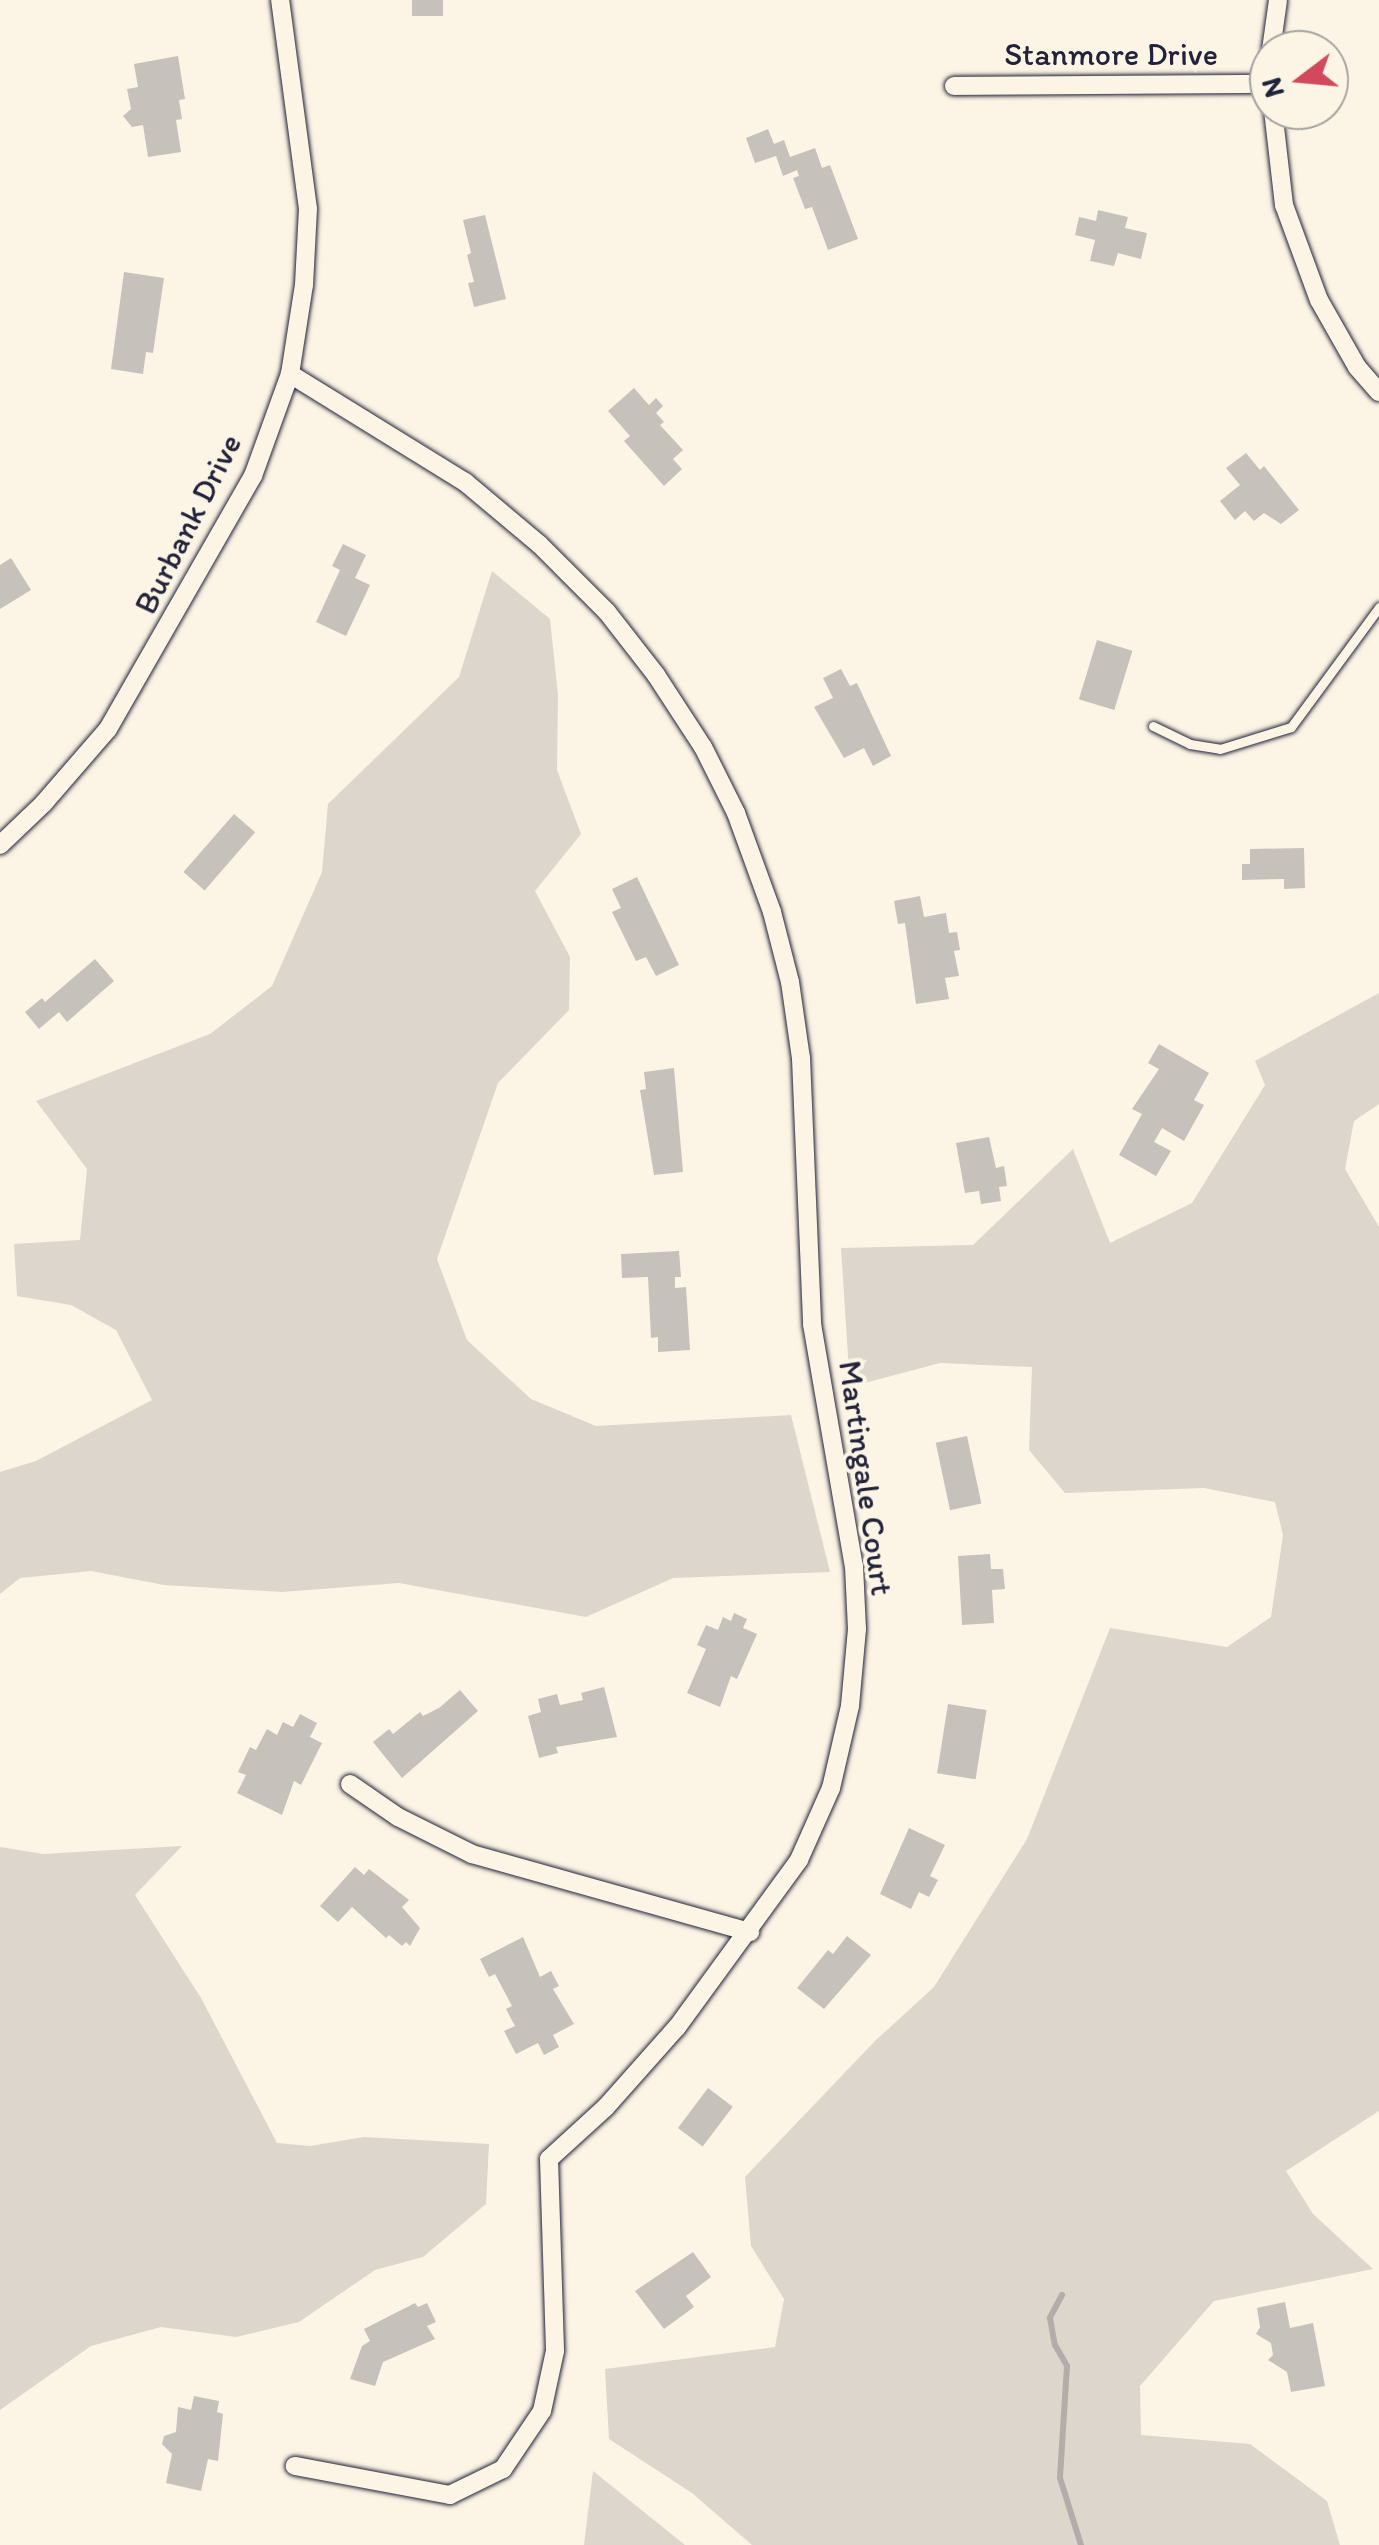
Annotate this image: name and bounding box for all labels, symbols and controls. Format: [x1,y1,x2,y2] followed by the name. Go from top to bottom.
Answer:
[1249,30,1349,130] north arrow
[1004,35,1218,73] street label: Stanmore Drive
[1253,74,1291,101] text: N
[126,427,250,621] street label: Burbank Drive
[831,1358,901,1598] street label: Martingale Court

